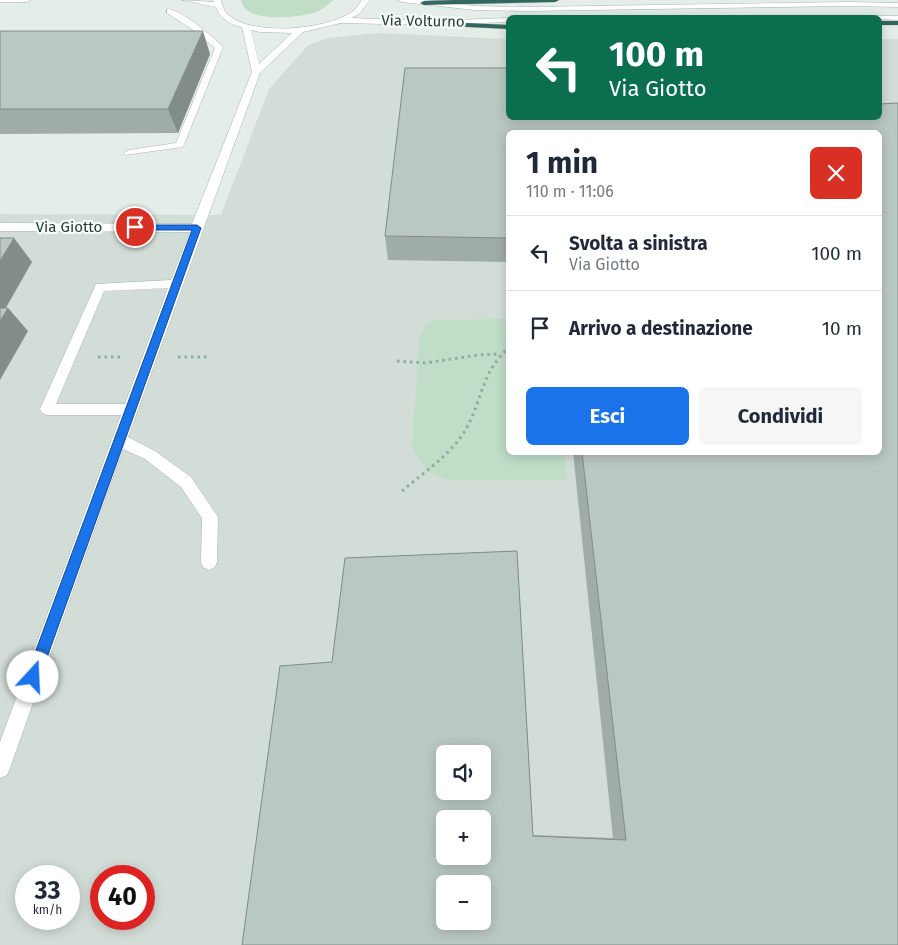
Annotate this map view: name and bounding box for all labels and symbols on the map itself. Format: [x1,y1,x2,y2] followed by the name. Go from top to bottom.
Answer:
[381,11,465,31] street label: Via Volturno
[114,206,156,248] pin
[36,218,102,236] street label: Via Giotto
[6,650,58,702] position arrow
[90,865,155,930] speed limit sign: 40

